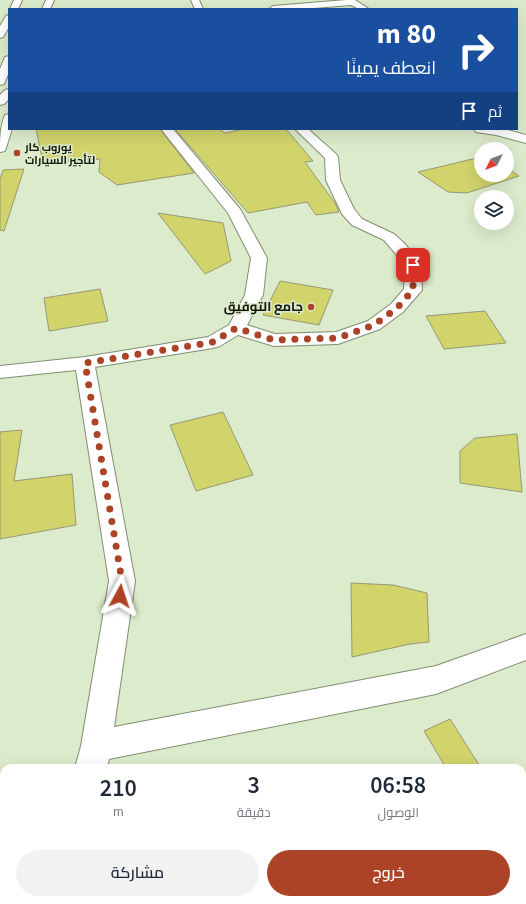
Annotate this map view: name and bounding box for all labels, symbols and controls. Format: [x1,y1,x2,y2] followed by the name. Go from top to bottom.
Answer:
[377,14,436,54] text: 80 m
[450,24,502,76] icon: right
[346,56,436,81] text: انعطف يمينًا
[458,100,480,122] icon: arrive
[488,102,502,123] text: ثم
[24,140,95,168] place label: يوروب كار لتأجير السيارات
[474,142,514,182] north arrow
[474,142,514,230] map controls
[12,148,22,158] marker: يوروب كار لتأجير السيارات
[474,190,514,230] button: layers
[396,248,430,282] pin
[402,254,424,276] icon: arrive
[224,298,303,316] place label: جامع التوفيق
[306,302,316,312] marker: جامع التوفيق
[99,575,141,617] position arrow
[247,768,260,803] text: 3
[370,768,426,803] text: 06:58
[100,771,137,806] text: 210
[113,803,124,821] text: m
[237,804,270,822] text: دقيقة
[378,804,419,822] text: الوصول
[16,850,259,896] button: مشاركة
[267,850,510,896] button: خروج

